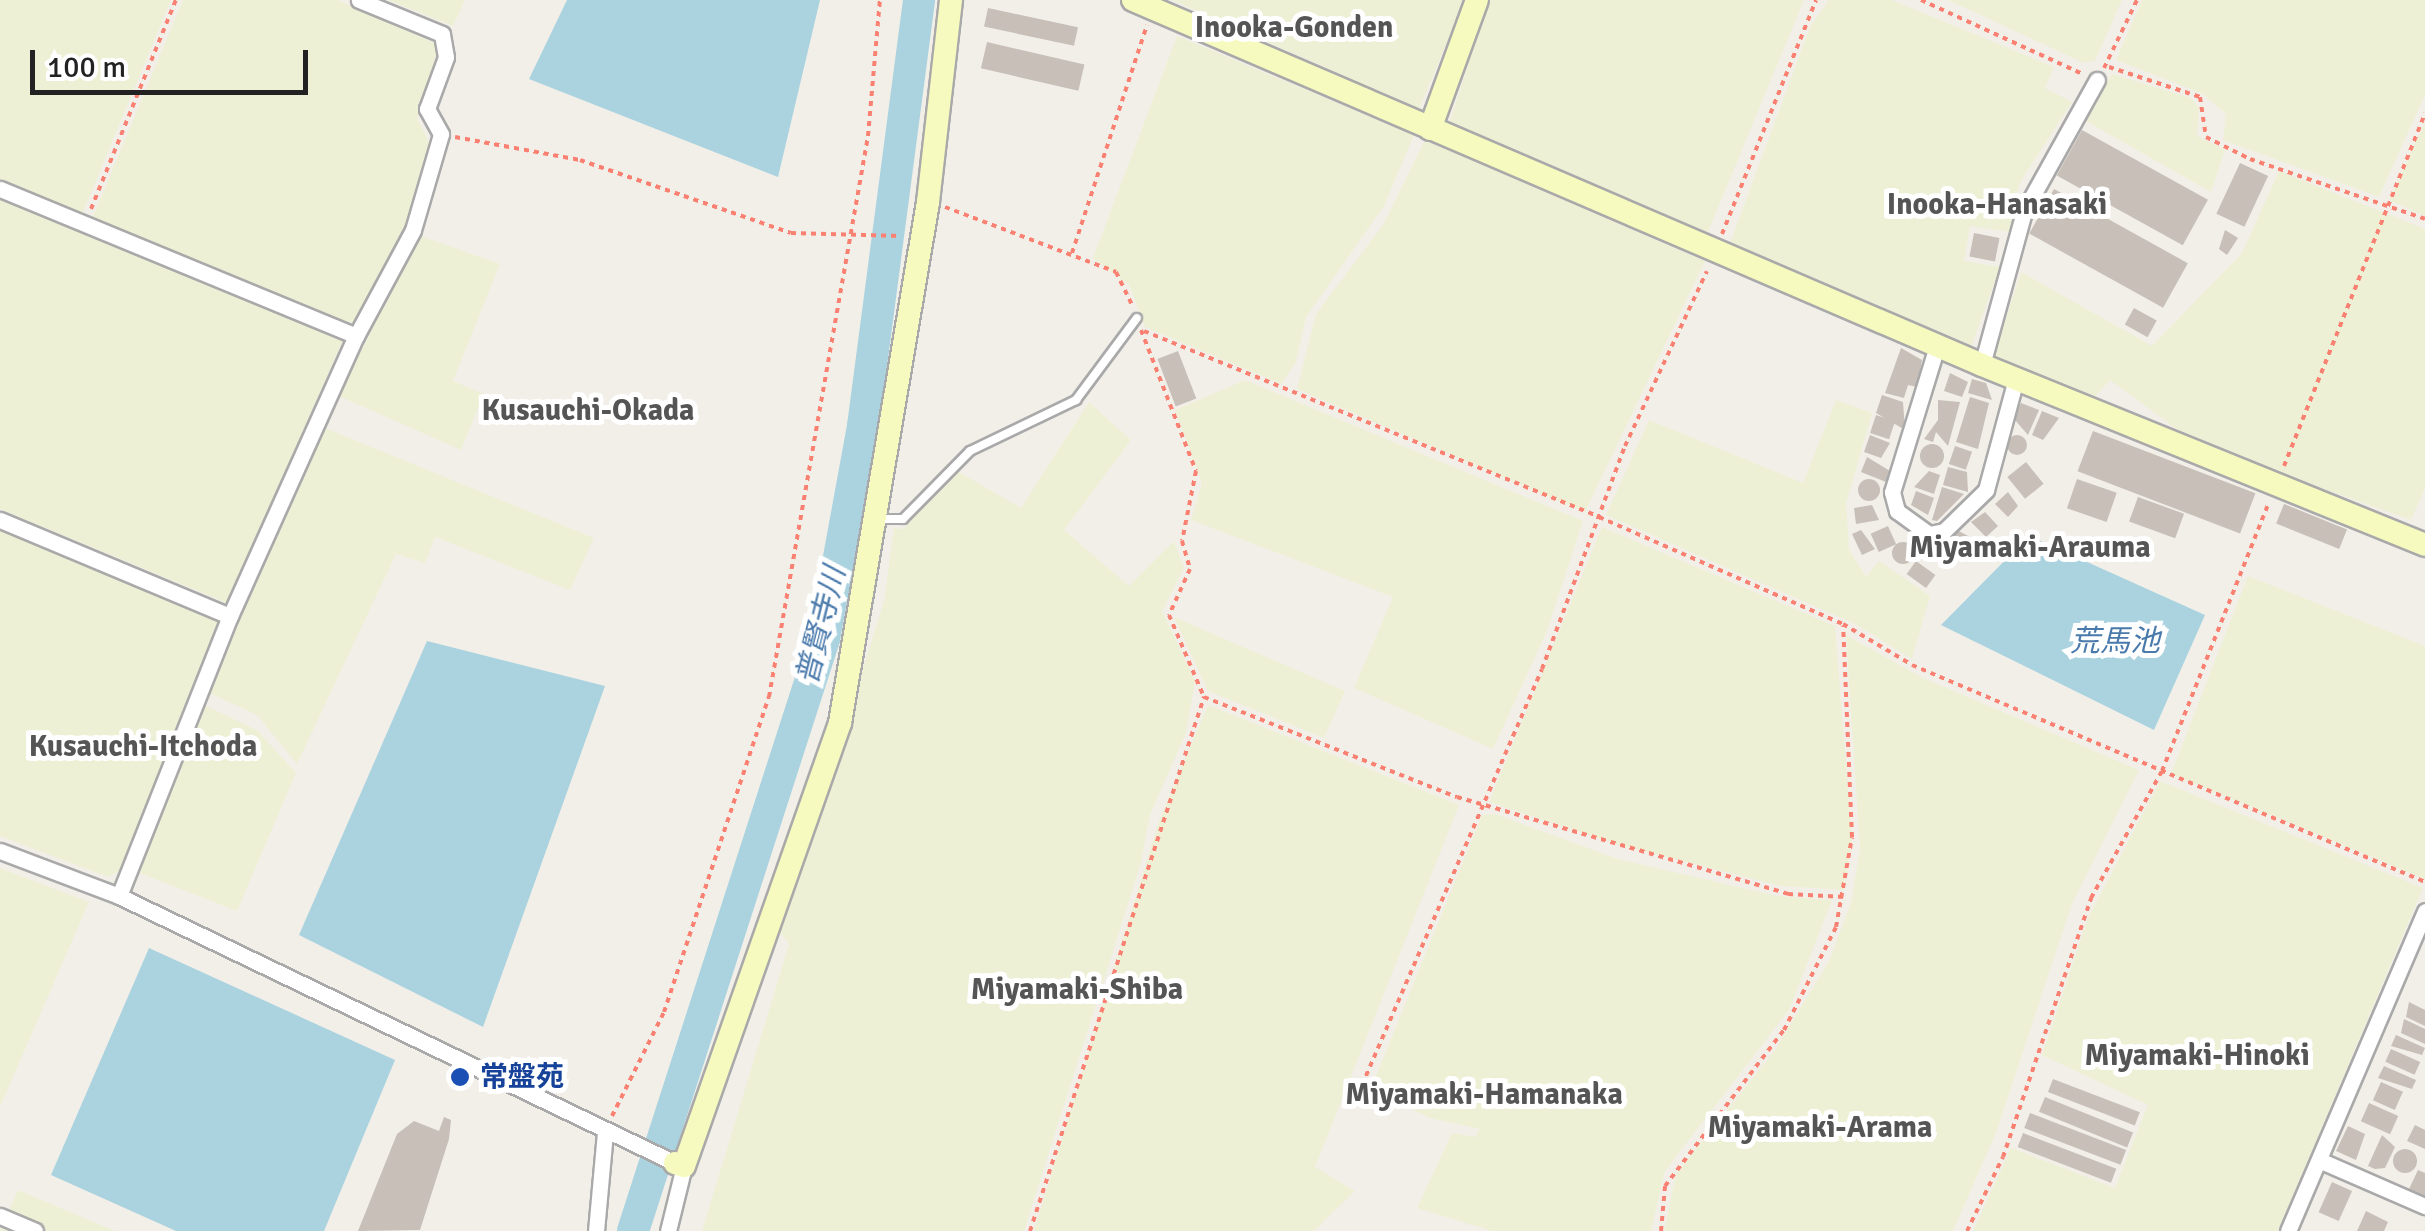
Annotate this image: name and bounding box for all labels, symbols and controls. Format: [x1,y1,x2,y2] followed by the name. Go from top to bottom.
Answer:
[1195,10,1393,46] district label: Inooka-Gonden
[35,30,312,92] scale bar
[47,49,126,86] text: 100 m
[1887,187,2107,223] district label: Inooka-Hanasaki
[482,393,694,429] district label: Kusauchi-Okada
[1909,530,2151,566] district label: Miyamaki-Arauma
[790,563,854,689] water label: 普賢寺川
[2070,624,2160,660] water label: 荒馬池
[29,729,257,765] district label: Kusauchi-Itchoda
[971,972,1183,1008] district label: Miyamaki-Shiba
[2084,1038,2310,1074] district label: Miyamaki-Hinoki
[480,1060,564,1094] place label: 常盤苑
[449,1066,471,1088] marker: 常盤苑
[1345,1077,1623,1113] district label: Miyamaki-Hamanaka
[1708,1110,1932,1146] district label: Miyamaki-Arama

